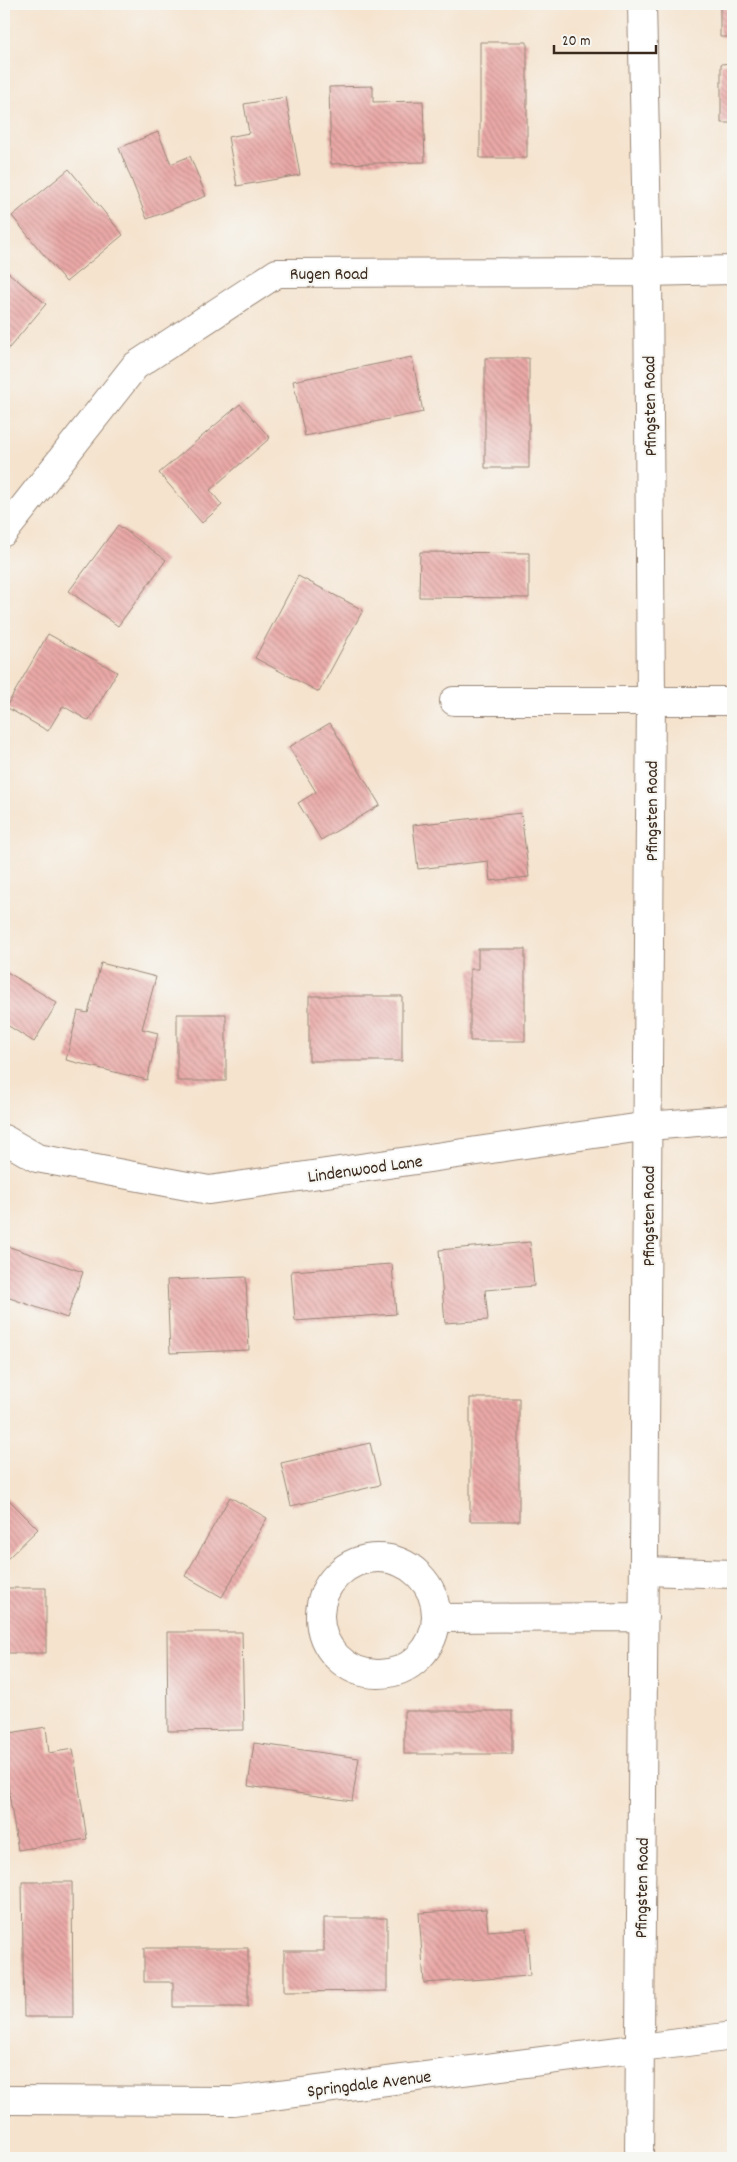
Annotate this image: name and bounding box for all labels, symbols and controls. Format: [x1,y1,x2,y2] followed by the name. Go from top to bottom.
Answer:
[554,22,657,54] scale bar
[562,31,590,53] text: 20 m
[290,263,368,288] street label: Rugen Road
[638,355,665,457] street label: Pfingsten Road
[641,761,666,861] street label: Pfingsten Road
[306,1150,425,1191] street label: Lindenwood Lane
[638,1166,663,1266] street label: Pfingsten Road
[630,1837,657,1939] street label: Pfingsten Road
[306,2065,433,2105] street label: Springdale Avenue

